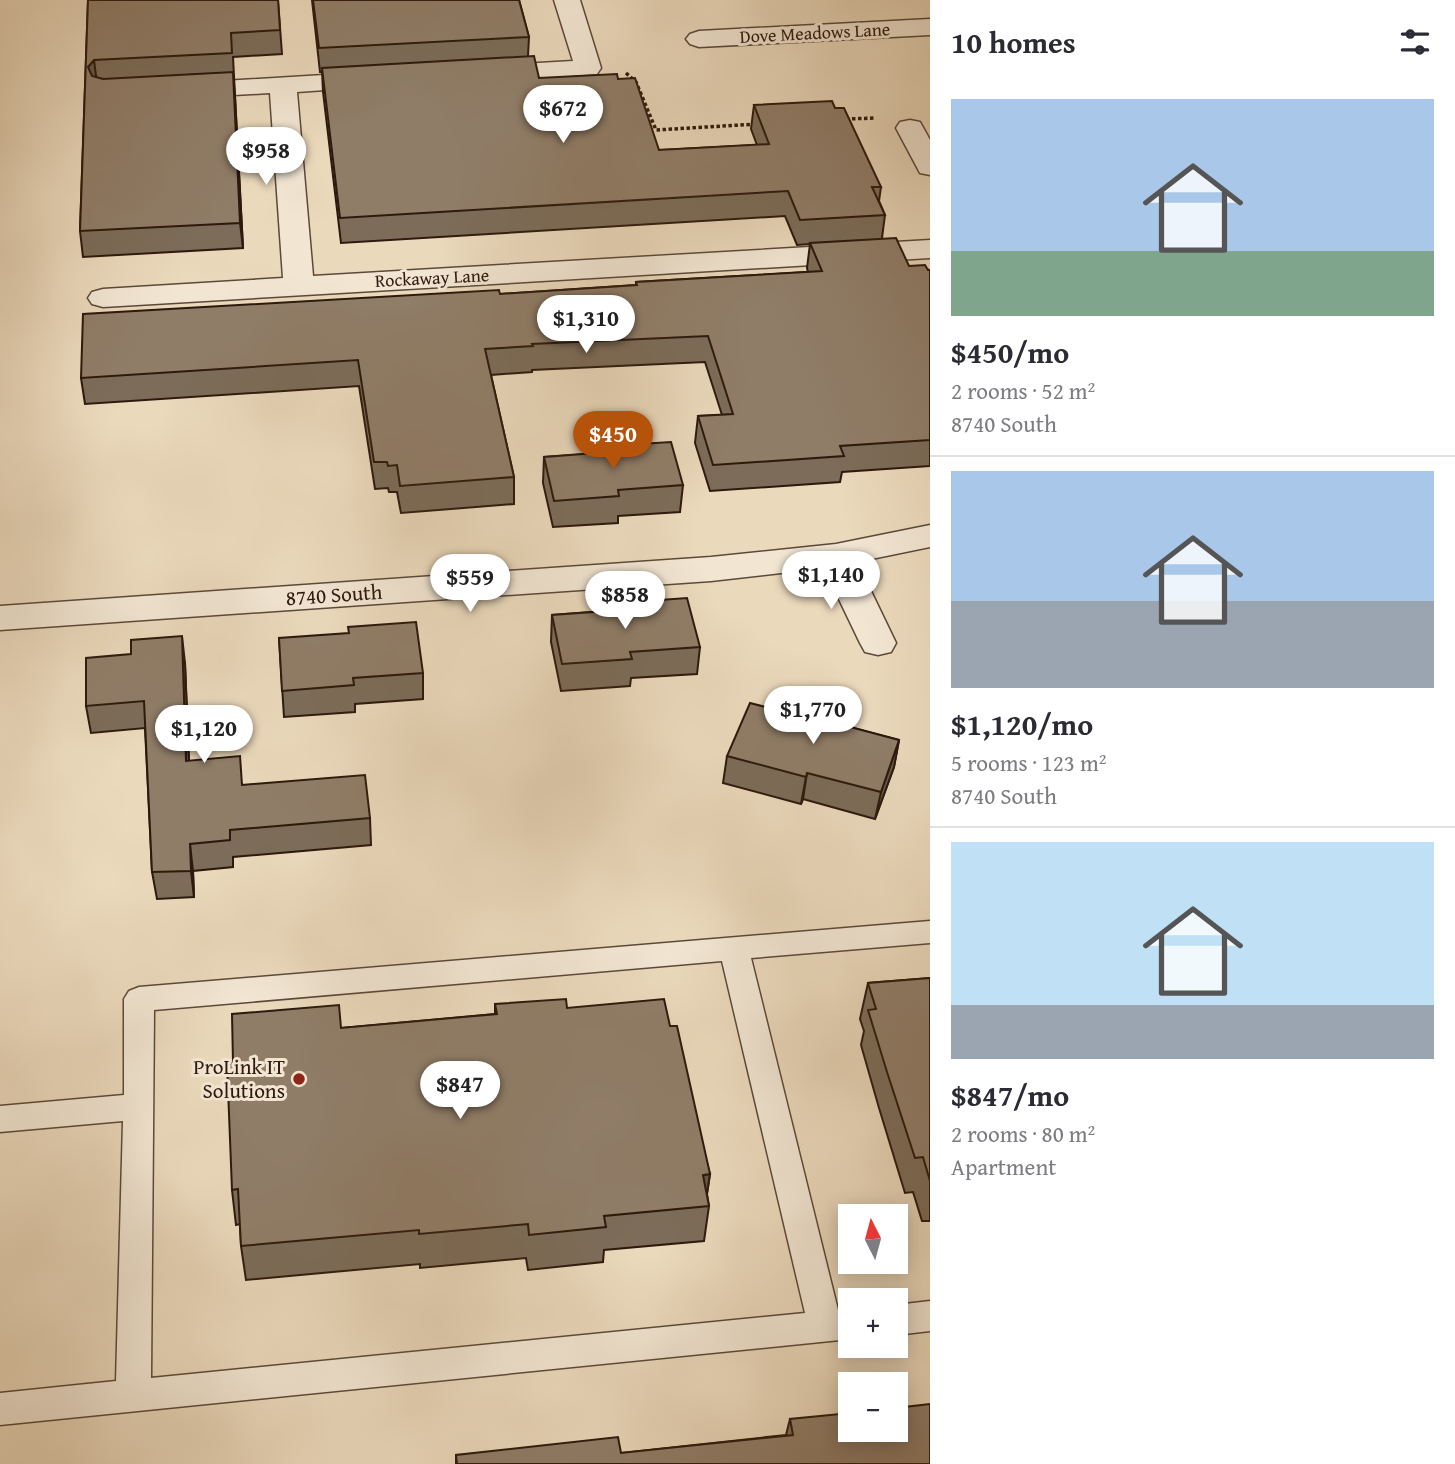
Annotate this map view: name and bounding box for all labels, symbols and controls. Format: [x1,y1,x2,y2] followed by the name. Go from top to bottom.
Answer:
[739,15,891,50] street label: Dove Meadows Lane
[951,20,1076,64] text: 10 homes
[1396,23,1434,61] icon: filters
[522,86,604,145] pin: $672
[539,91,587,124] text: $672
[225,128,307,187] pin: $958
[242,133,290,166] text: $958
[1130,145,1256,271] icon: home
[374,261,490,294] street label: Rockaway Lane
[529,296,643,355] pin: $1,310
[553,301,619,334] text: $1,310
[951,330,1069,374] text: $450/mo
[951,374,1095,407] text: 2 rooms · 52 m²
[951,407,1057,440] text: 8740 South
[572,412,654,471] pin: $450
[589,417,637,450] text: $450
[1130,517,1256,643] icon: home
[774,552,888,611] pin: $1,140
[429,554,511,614] pin: $559
[798,557,864,590] text: $1,140
[446,560,494,593] text: $559
[584,572,666,631] pin: $858
[285,576,383,613] street label: 8740 South
[601,577,649,610] text: $858
[756,686,870,746] pin: $1,770
[780,692,846,725] text: $1,770
[951,702,1093,746] text: $1,120/mo
[147,706,261,765] pin: $1,120
[171,711,237,744] text: $1,120
[951,746,1106,779] text: 5 rooms · 123 m²
[951,779,1057,812] text: 8740 South
[1130,888,1256,1014] icon: home
[193,1051,285,1106] place label: ProLink IT Solutions
[419,1062,501,1121] pin: $847
[436,1067,484,1100] text: $847
[291,1071,307,1087] marker: ProLink IT Solutions
[951,1073,1069,1117] text: $847/mo
[951,1117,1095,1150] text: 2 rooms · 80 m²
[951,1150,1056,1183] text: Apartment
[838,1204,908,1274] north arrow
[838,1204,908,1442] map controls
[838,1288,908,1358] button: +
[838,1372,908,1442] button: −

